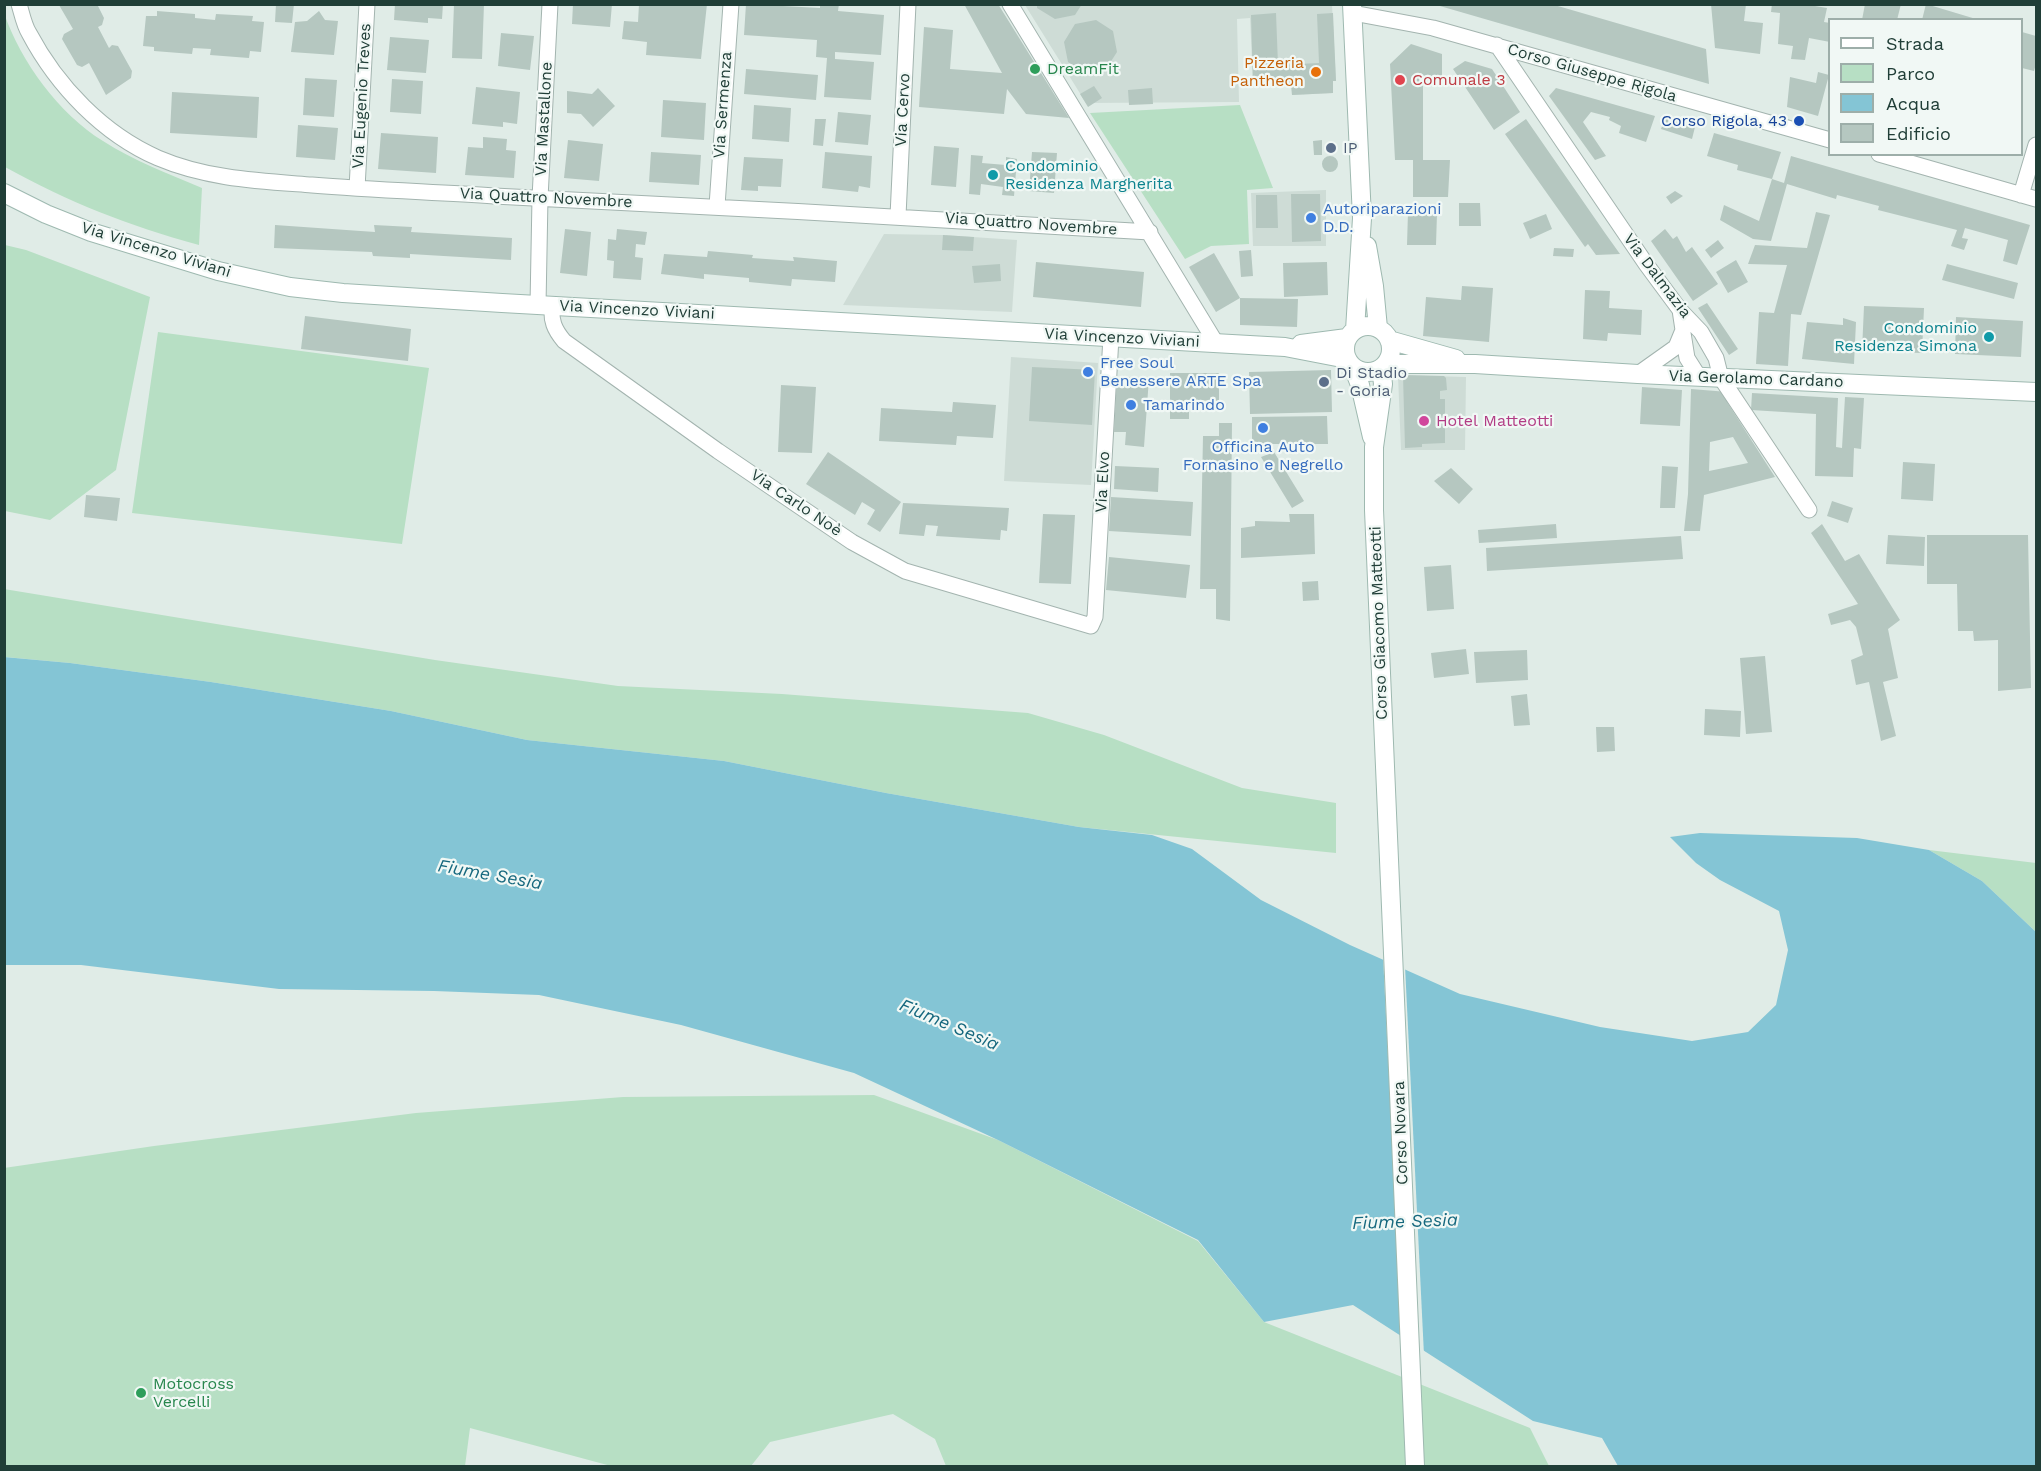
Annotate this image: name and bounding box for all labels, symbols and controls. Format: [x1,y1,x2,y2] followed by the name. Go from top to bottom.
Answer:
[1828,18,2023,156] legend
[349,23,375,169] street label: Via Eugenio Treves
[1886,33,1944,54] text: Strada
[1505,40,1679,106] street label: Corso Giuseppe Rigola
[710,51,736,159] street label: Via Sermenza
[1230,53,1304,91] place label: Pizzeria Pantheon
[1047,59,1119,79] place label: DreamFit
[531,61,557,177] street label: Via Mastallone
[1028,62,1042,76] marker: DreamFit
[1886,63,1935,84] text: Parco
[1309,65,1323,79] marker: Pizzeria Pantheon
[1412,70,1506,90] place label: Comunale 3
[891,73,915,147] street label: Via Cervo
[1393,73,1407,87] marker: Comunale 3
[1886,93,1940,114] text: Acqua
[1661,111,1787,131] place label: Corso Rigola, 43
[1792,114,1806,128] marker: Corso Rigola, 43
[1886,123,1951,144] text: Edificio
[1343,138,1357,158] place label: IP
[1324,141,1338,155] marker: IP
[1005,156,1172,194] place label: Condominio Residenza Margherita
[986,168,1000,182] marker: Condominio Residenza Margherita
[459,184,633,212] street label: Via Quattro Novembre
[1323,199,1441,237] place label: Autoriparazioni D.D.
[944,208,1118,240] street label: Via Quattro Novembre
[1304,211,1318,225] marker: Autoriparazioni D.D.
[79,218,233,282] street label: Via Vincenzo Viviani
[1619,230,1695,322] street label: Via Dalmazia
[559,296,715,324] street label: Via Vincenzo Viviani
[1834,318,1977,356] place label: Condominio Residenza Simona
[1044,324,1200,352] street label: Via Vincenzo Viviani
[1982,330,1996,344] marker: Condominio Residenza Simona
[1100,353,1261,391] place label: Free Soul Benessere ARTE Spa
[1336,363,1407,401] place label: Di Stadio - Goria
[1081,365,1095,379] marker: Free Soul Benessere ARTE Spa
[1668,366,1844,392] street label: Via Gerolamo Cardano
[1317,375,1331,389] marker: Di Stadio - Goria
[1143,395,1225,415] place label: Tamarindo
[1124,398,1138,412] marker: Tamarindo
[1436,411,1553,431] place label: Hotel Matteotti
[1417,414,1431,428] marker: Hotel Matteotti
[1256,421,1270,435] marker: Officina Auto Fornasino e Negrello
[1183,437,1343,475] place label: Officina Auto Fornasino e Negrello
[1092,451,1114,513] street label: Via Elvo
[747,465,845,541] street label: Via Carlo Noè
[1366,526,1392,720] street label: Corso Giacomo Matteotti
[436,855,544,895] water label: Fiume Sesia
[896,994,1002,1056] water label: Fiume Sesia
[1390,1081,1412,1185] street label: Corso Novara
[1352,1209,1458,1235] water label: Fiume Sesia
[153,1374,234,1412] place label: Motocross Vercelli
[134,1386,148,1400] marker: Motocross Vercelli

